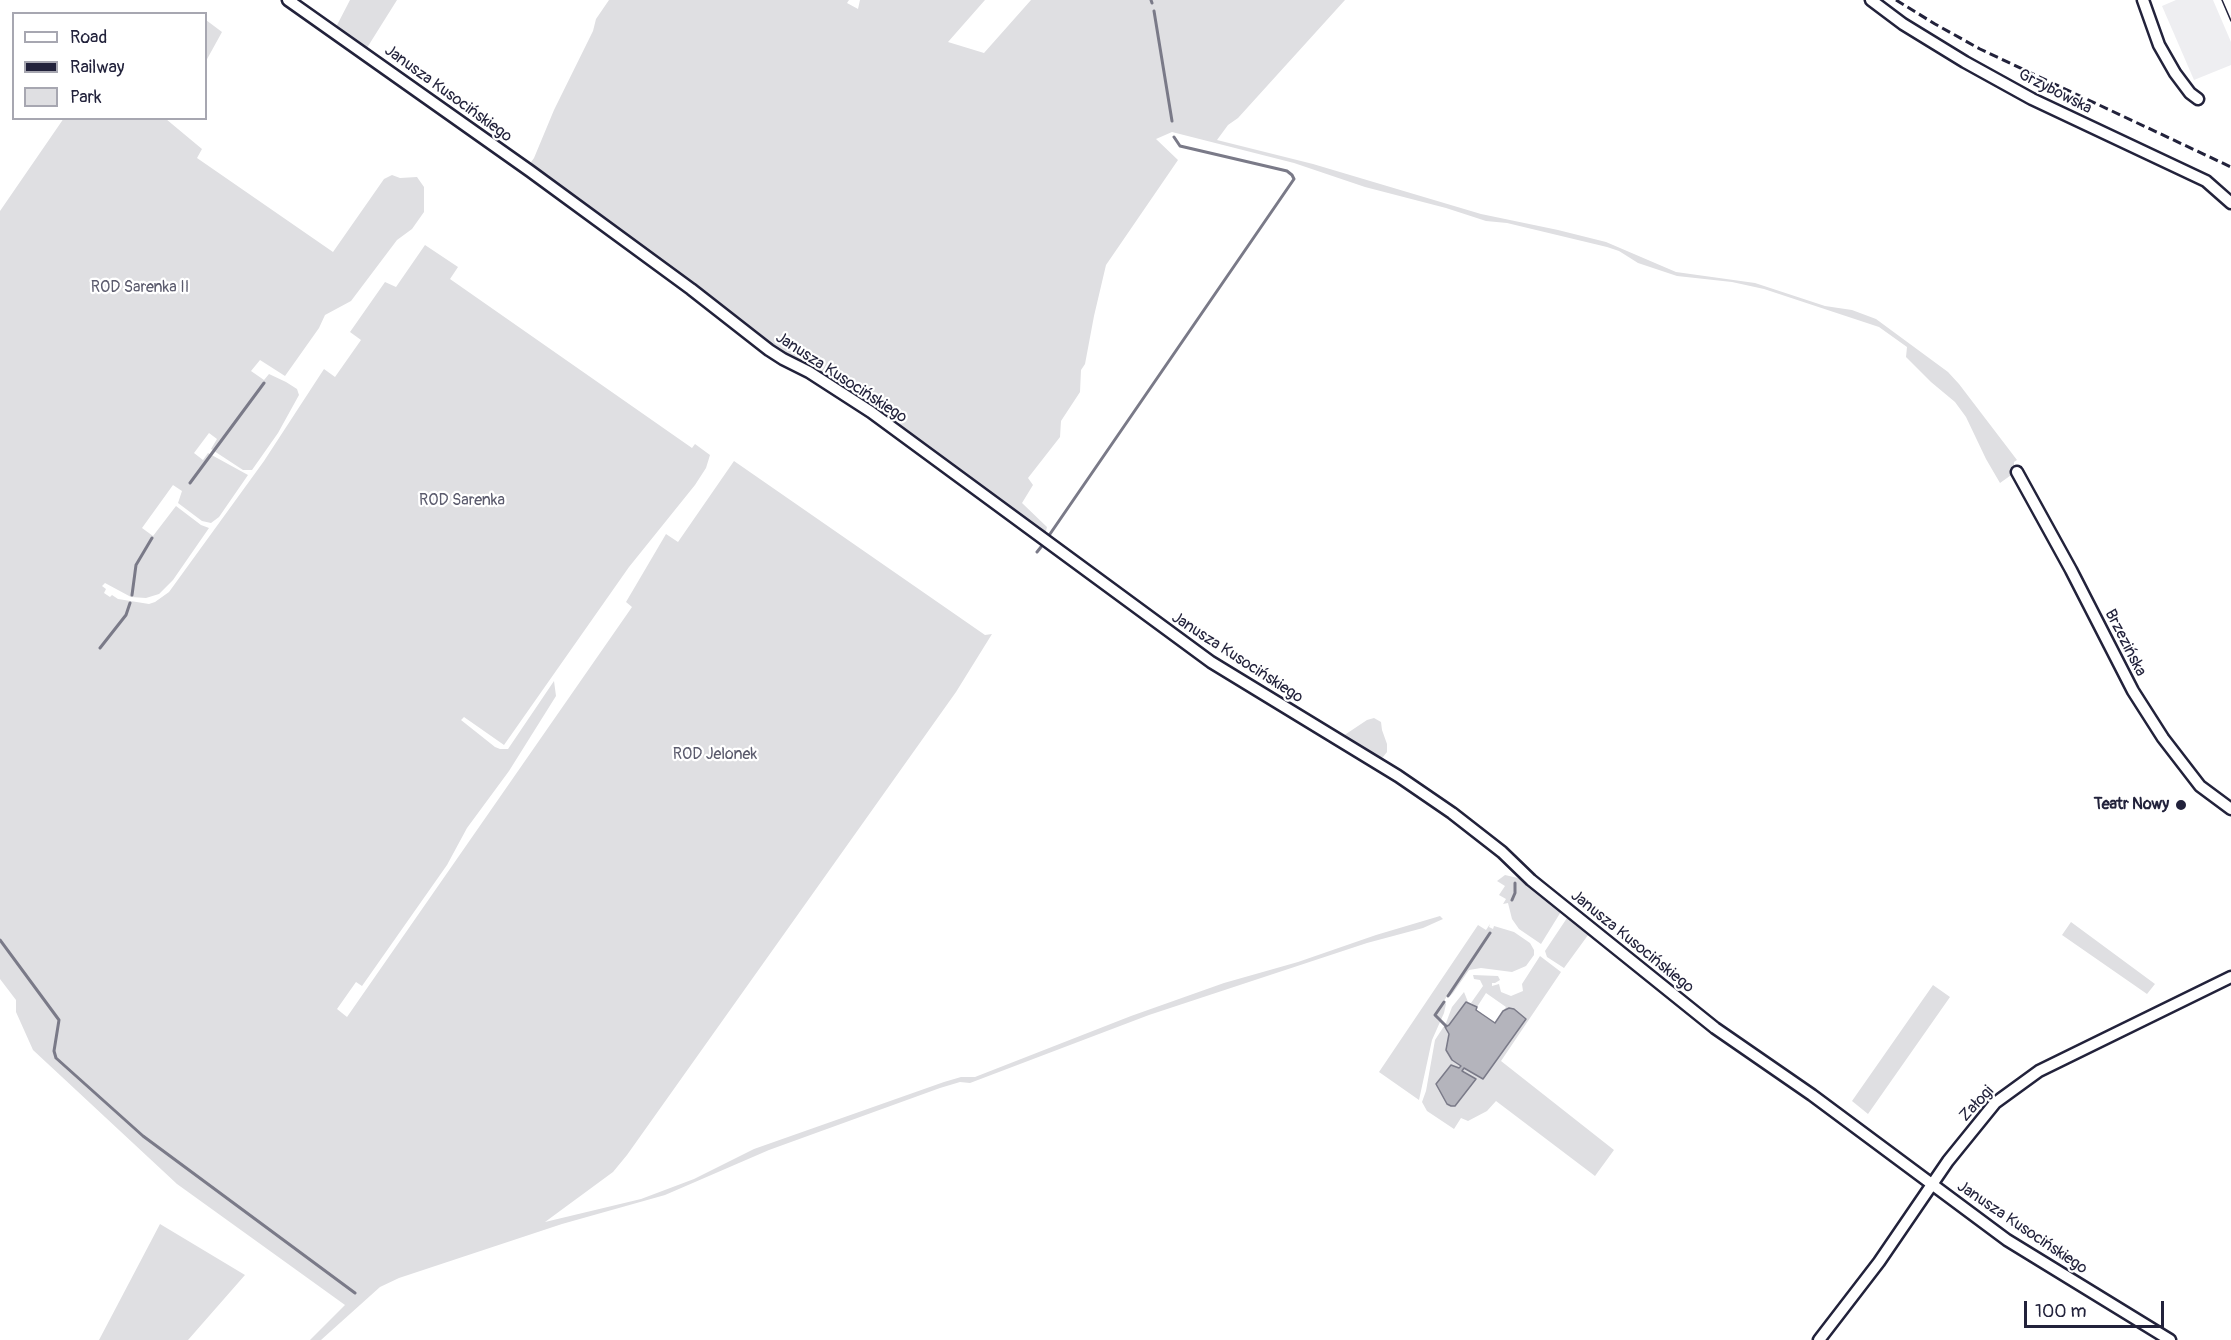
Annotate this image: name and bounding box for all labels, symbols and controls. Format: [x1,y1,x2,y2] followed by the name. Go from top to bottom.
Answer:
[12,12,207,120] legend
[70,26,107,49] text: Road
[380,41,516,147] street label: Janusza Kusocińskiego
[70,56,125,79] text: Railway
[2015,65,2095,119] street label: Grzybowska
[70,86,102,109] text: Park
[91,278,189,298] park label: ROD Sarenka II
[772,328,910,428] street label: Janusza Kusocińskiego
[419,491,505,511] park label: ROD Sarenka
[2100,606,2150,680] street label: Brzezińska
[1168,608,1306,708] street label: Janusza Kusocińskiego
[673,745,757,765] park label: ROD Jelonek
[2094,795,2169,815] place label: Teatr Nowy
[2174,798,2188,812] marker: Teatr Nowy
[1567,886,1697,998] street label: Janusza Kusocińskiego
[1956,1082,1998,1126] street label: Załogi
[1953,1177,2091,1279] street label: Janusza Kusocińskiego
[2027,1289,2166,1327] scale bar
[2035,1300,2087,1323] text: 100 m

